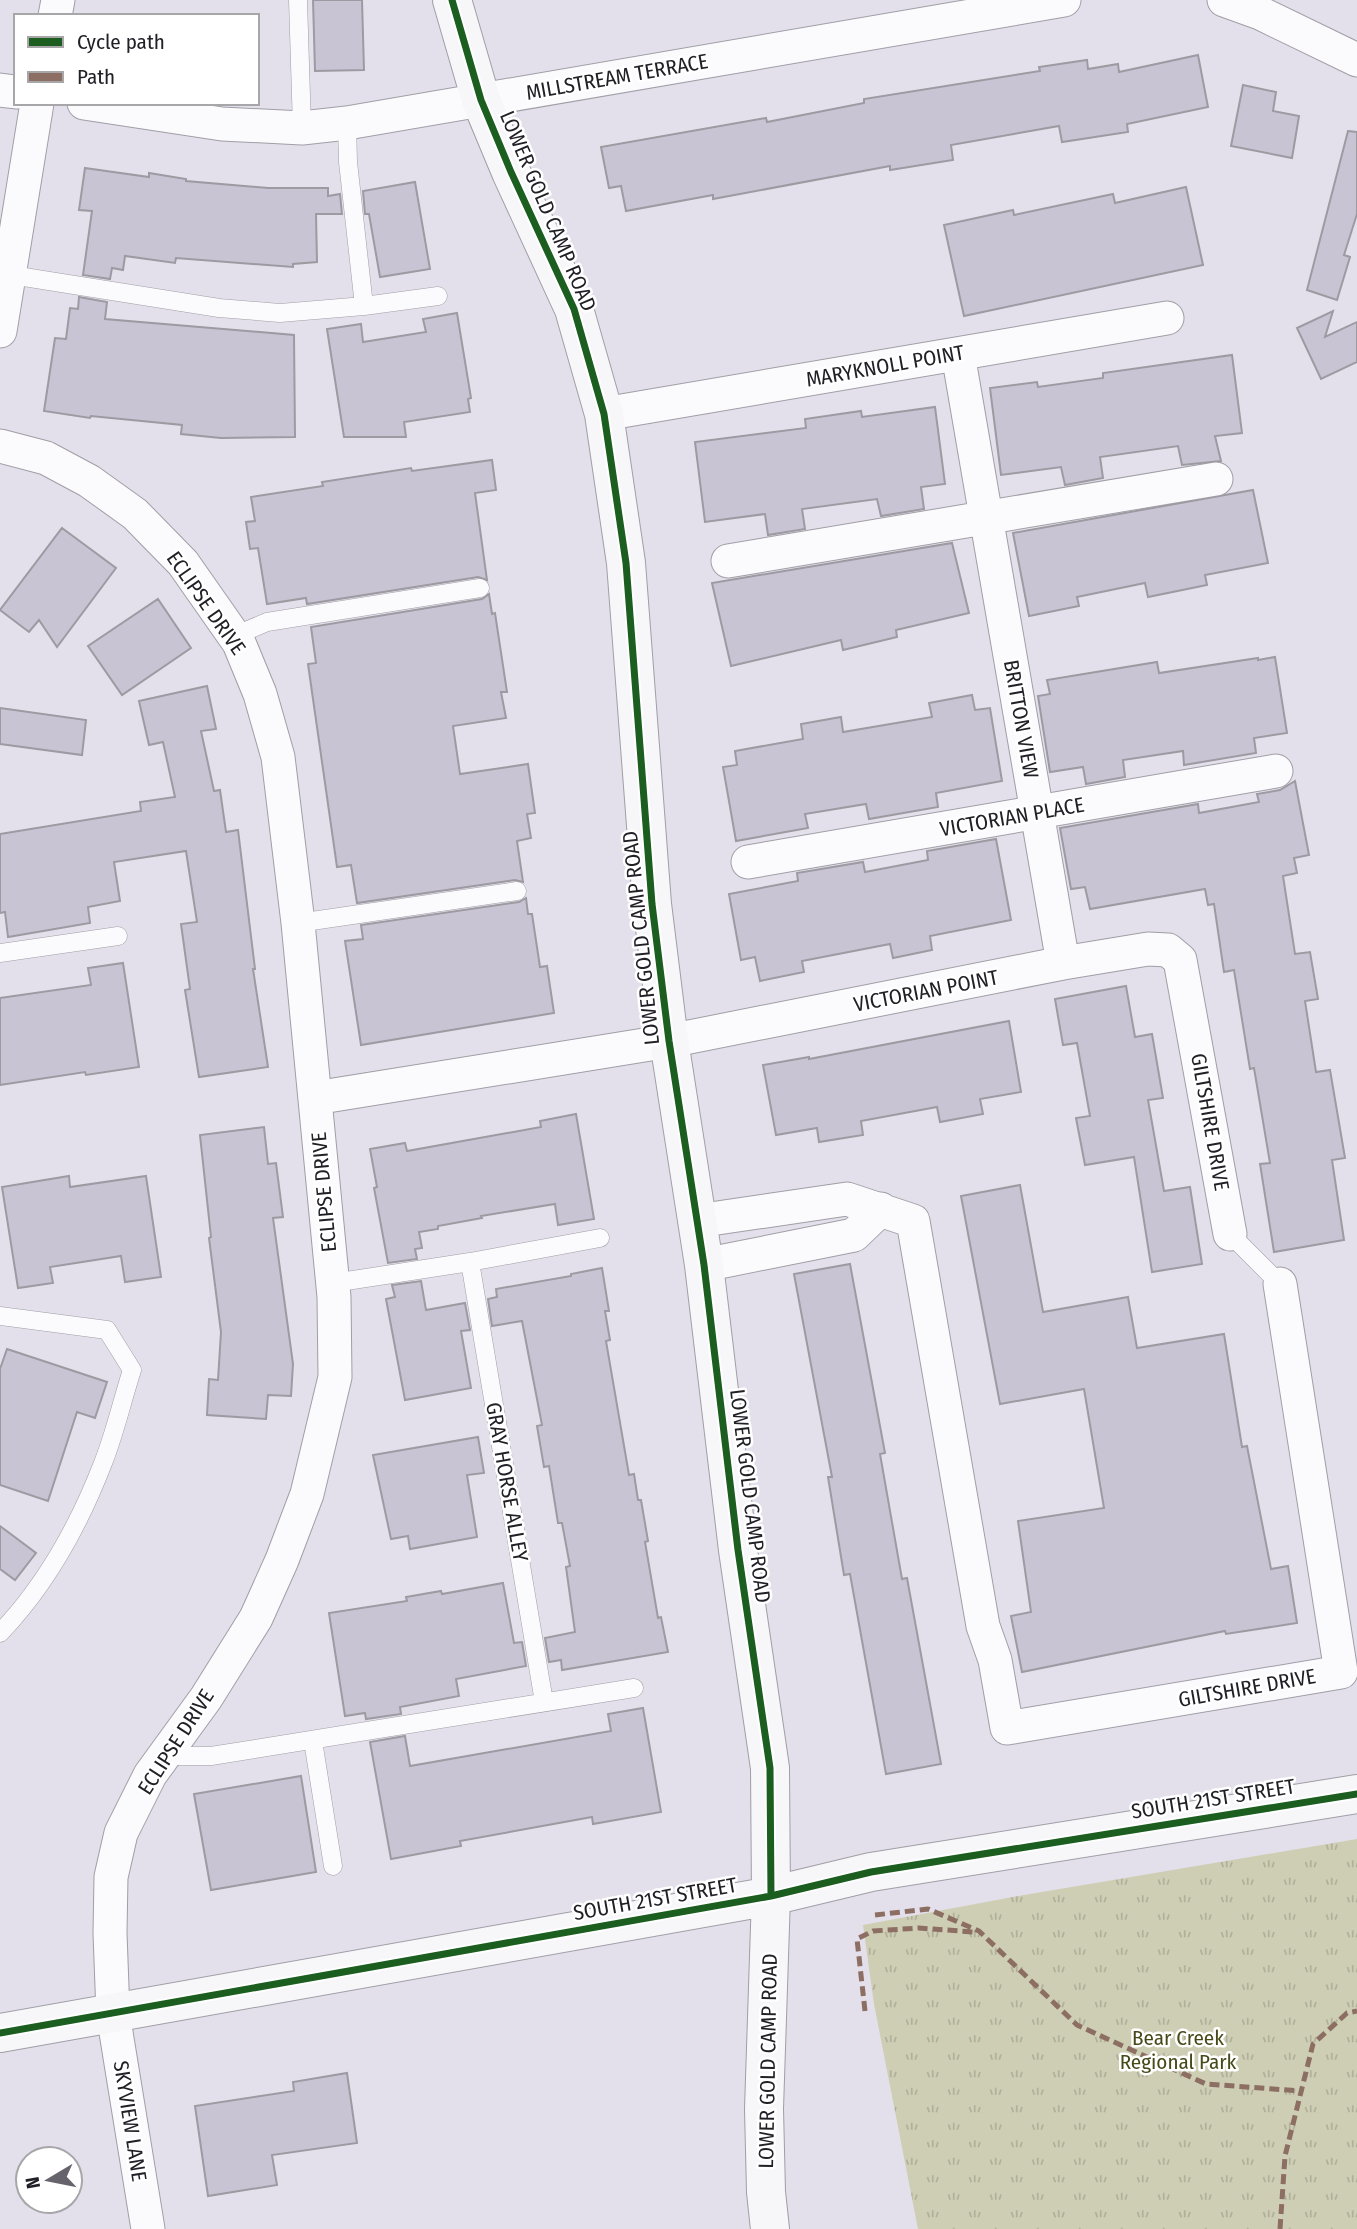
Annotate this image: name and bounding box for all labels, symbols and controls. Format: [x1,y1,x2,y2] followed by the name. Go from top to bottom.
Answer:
[14,14,259,105] legend
[77,29,165,55] text: Cycle path
[524,48,710,106] street label: MILLSTREAM TERRACE
[77,64,115,90] text: Path
[494,107,602,315] street label: LOWER GOLD CAMP ROAD
[804,339,966,393] street label: MARYKNOLL POINT
[161,546,251,660] street label: ECLIPSE DRIVE
[998,658,1044,780] street label: BRITTON VIEW
[938,791,1086,842] street label: VICTORIAN PLACE
[617,830,665,1046] street label: LOWER GOLD CAMP ROAD
[852,964,1001,1018] street label: VICTORIAN POINT
[1185,1051,1235,1193] street label: GILTSHIRE DRIVE
[306,1131,342,1253] street label: ECLIPSE DRIVE
[724,1388,776,1604] street label: LOWER GOLD CAMP ROAD
[480,1400,534,1564] street label: GRAY HORSE ALLEY
[1176,1663,1318,1713] street label: GILTSHIRE DRIVE
[132,1684,220,1800] street label: ECLIPSE DRIVE
[1129,1773,1297,1825] street label: SOUTH 21ST STREET
[571,1872,739,1926] street label: SOUTH 21ST STREET
[753,1953,783,2169] street label: LOWER GOLD CAMP ROAD
[1120,2025,1237,2075] park label: Bear Creek Regional Park
[108,2059,152,2183] street label: SKYVIEW LANE
[14,2145,84,2215] north arrow
[20,2175,45,2190] text: N

